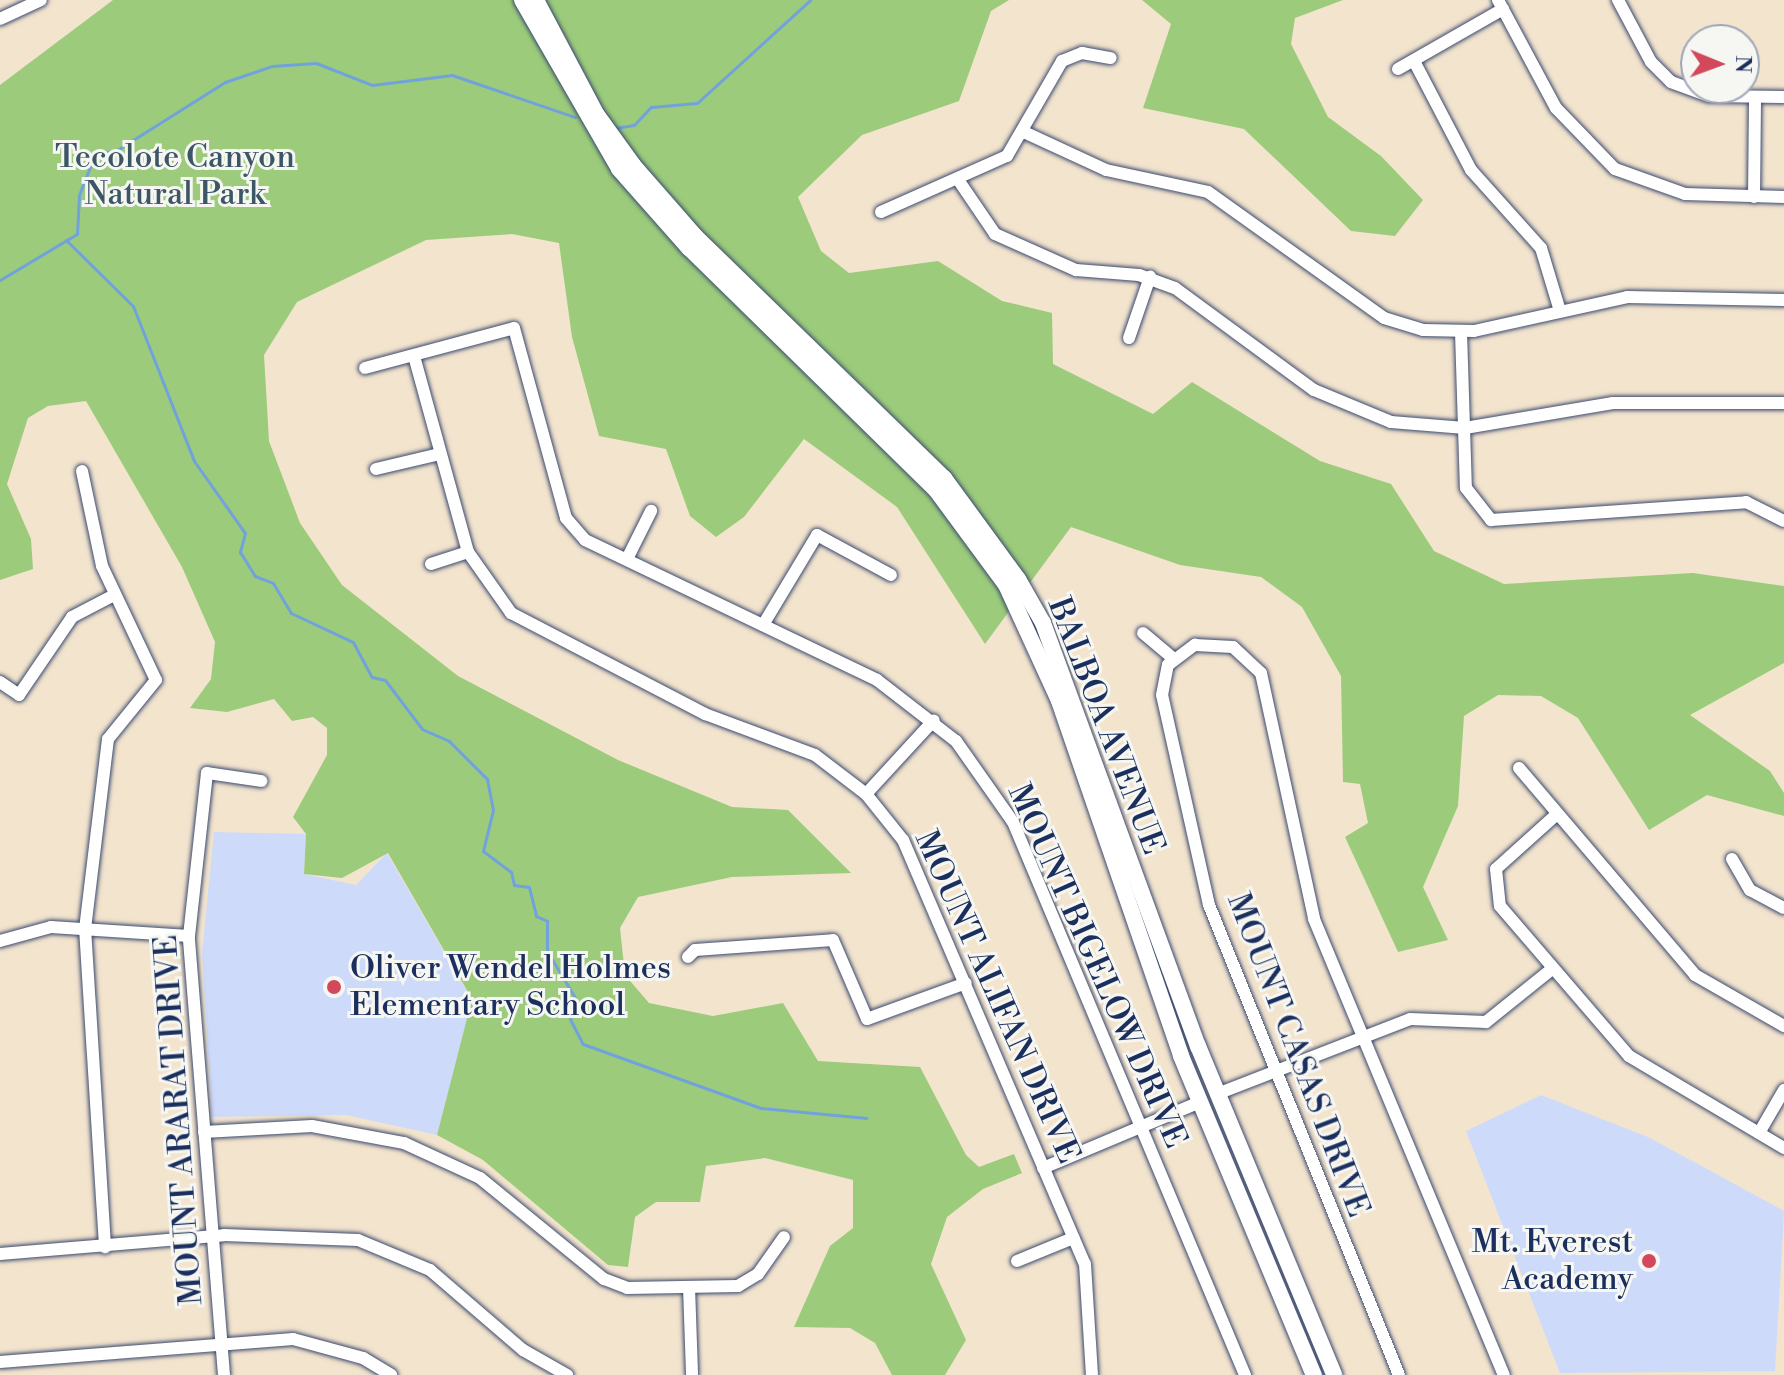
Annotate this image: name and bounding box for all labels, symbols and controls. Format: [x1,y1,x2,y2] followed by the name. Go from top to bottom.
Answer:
[1680,24,1760,104] north arrow
[1729,55,1756,73] text: N
[55,139,295,214] park label: Tecolote Canyon Natural Park
[1039,592,1173,860] street label: BALBOA AVENUE
[999,778,1195,1154] street label: MOUNT BIGELOW DRIVE
[906,825,1088,1169] street label: MOUNT ALIFAN DRIVE
[1219,888,1377,1222] street label: MOUNT CASAS DRIVE
[147,933,211,1307] street label: MOUNT ARARAT DRIVE
[350,950,671,1025] place label: Oliver Wendel Holmes Elementary School
[325,978,343,996] marker: Oliver Wendel Holmes Elementary School
[1472,1224,1633,1299] place label: Mt. Everest Academy
[1640,1252,1658,1270] marker: Mt. Everest Academy

